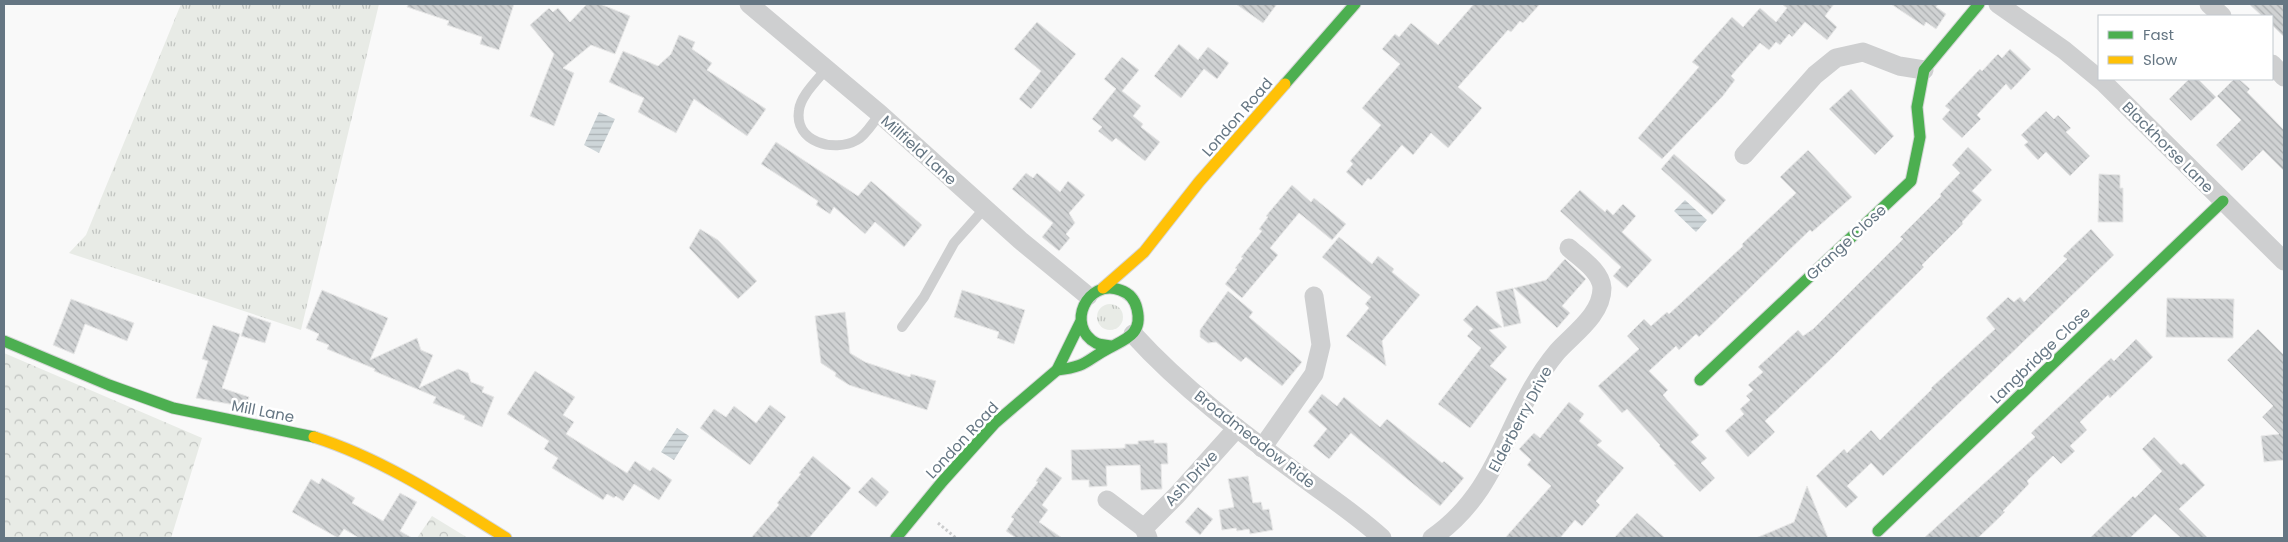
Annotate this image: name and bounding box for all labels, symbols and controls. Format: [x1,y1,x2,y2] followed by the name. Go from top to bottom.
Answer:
[2098,15,2273,80] legend
[2143,24,2174,45] text: Fast
[2143,49,2178,70] text: Slow
[1197,73,1277,161] street label: London Road
[2118,97,2218,197] street label: Blackhorse Lane
[877,110,961,190] street label: Millfield Lane
[1801,199,1891,285] street label: Grange Close
[1985,302,2095,408] street label: Langbridge Close
[1483,362,1557,476] street label: Elderberry Drive
[1190,385,1320,493] street label: Broadmeadow Ride
[230,395,296,427] street label: Mill Lane
[921,397,1003,483] street label: London Road
[1160,446,1222,510] street label: Ash Drive

